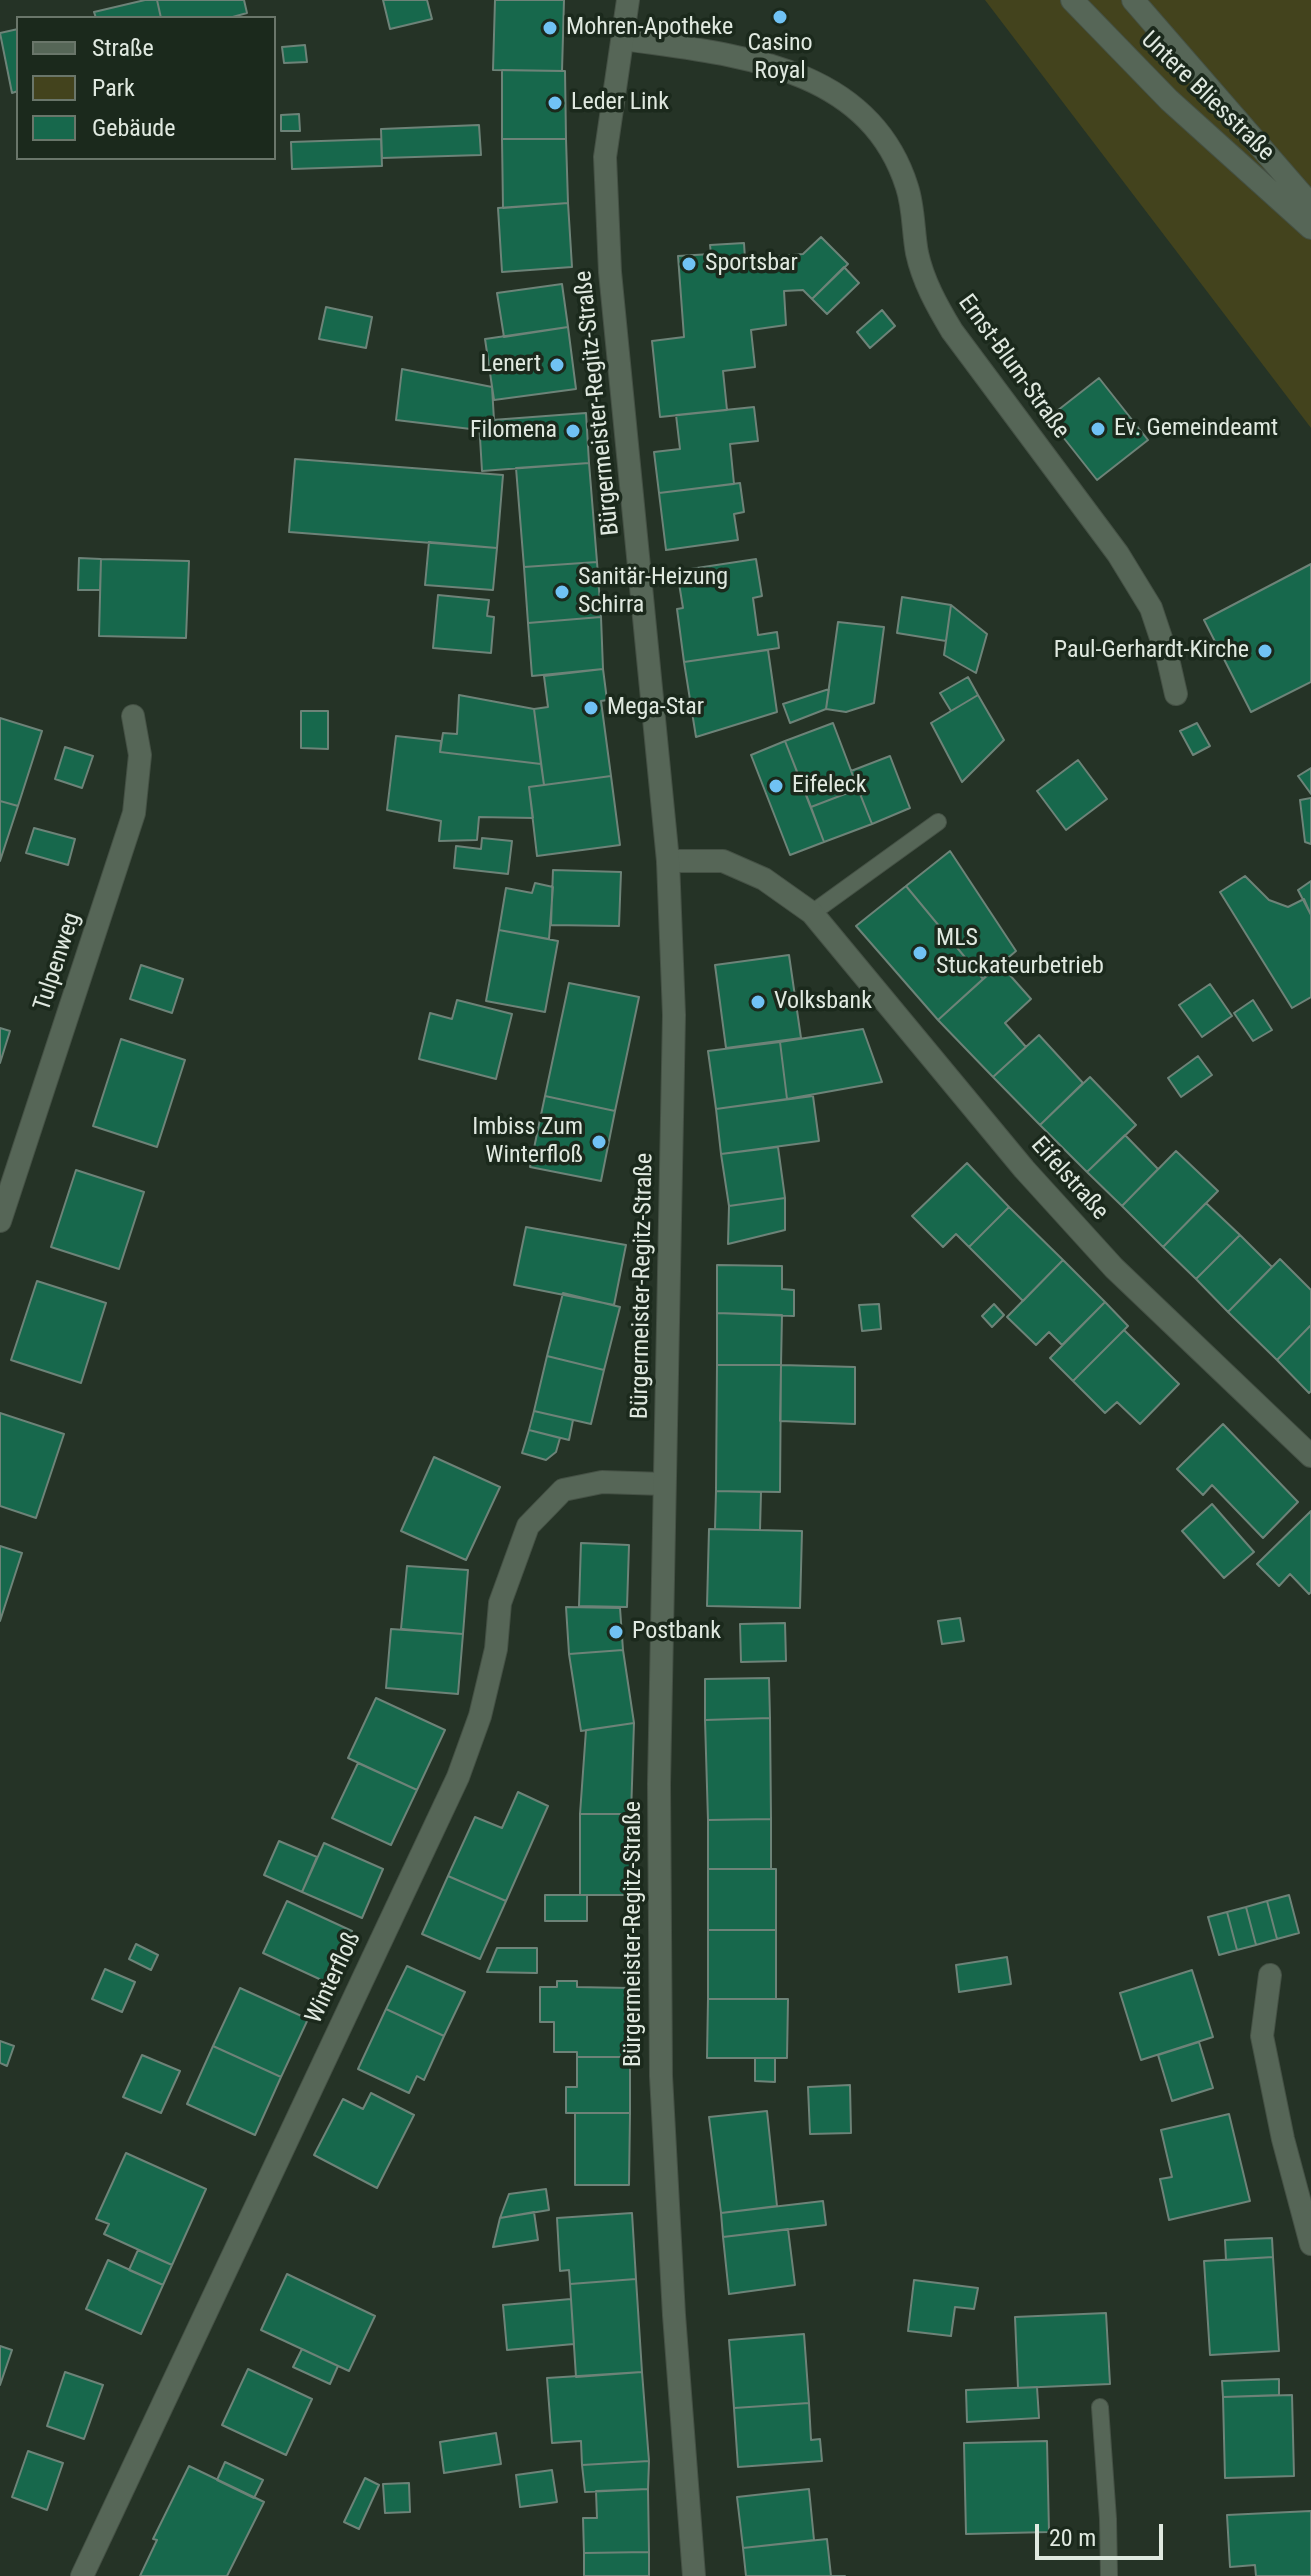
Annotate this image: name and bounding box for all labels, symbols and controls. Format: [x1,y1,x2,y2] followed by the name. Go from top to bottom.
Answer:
[771,8,789,26] marker: Casino Royal
[566,14,733,42] place label: Mohren-Apotheke
[16,16,276,160] legend
[541,19,559,37] marker: Mohren-Apotheke
[1134,26,1280,168] street label: Untere Bliesstraße
[747,30,813,86] place label: Casino Royal
[92,34,154,62] text: Straße
[92,74,135,102] text: Park
[571,89,669,117] place label: Leder Link
[546,94,564,112] marker: Leder Link
[92,114,176,142] text: Gebäude
[705,250,798,278] place label: Sportsbar
[680,255,698,273] marker: Sportsbar
[570,269,626,537] street label: Bürgermeister-Regitz-Straße
[951,289,1075,445] street label: Ernst-Blum-Straße
[480,351,541,379] place label: Lenert
[548,356,566,374] marker: Lenert
[1114,415,1278,443] place label: Ev. Gemeindeamt
[470,417,557,445] place label: Filomena
[1089,420,1107,438] marker: Ev. Gemeindeamt
[564,422,582,440] marker: Filomena
[578,564,728,620] place label: Sanitär-Heizung Schirra
[553,583,571,601] marker: Sanitär-Heizung Schirra
[1054,637,1249,665] place label: Paul-Gerhardt-Kirche
[1256,642,1274,660] marker: Paul-Gerhardt-Kirche
[607,694,704,722] place label: Mega-Star
[582,699,600,717] marker: Mega-Star
[792,772,867,800] place label: Eifeleck
[767,777,785,795] marker: Eifeleck
[29,909,87,1015] street label: Tulpenweg
[936,925,1104,981] place label: MLS Stuckateurbetrieb
[911,944,929,962] marker: MLS Stuckateurbetrieb
[774,988,872,1016] place label: Volksbank
[749,993,767,1011] marker: Volksbank
[472,1114,583,1170] place label: Imbiss Zum Winterfloß
[1024,1132,1114,1226] street label: Eifelstraße
[590,1133,608,1151] marker: Imbiss Zum Winterfloß
[626,1153,660,1419] street label: Bürgermeister-Regitz-Straße
[632,1618,721,1646] place label: Postbank
[607,1623,625,1641] marker: Postbank
[620,1801,648,2067] street label: Bürgermeister-Regitz-Straße
[300,1928,368,2028] street label: Winterfloß
[1039,2508,1167,2558] scale bar
[1049,2524,1096,2552] text: 20 m

